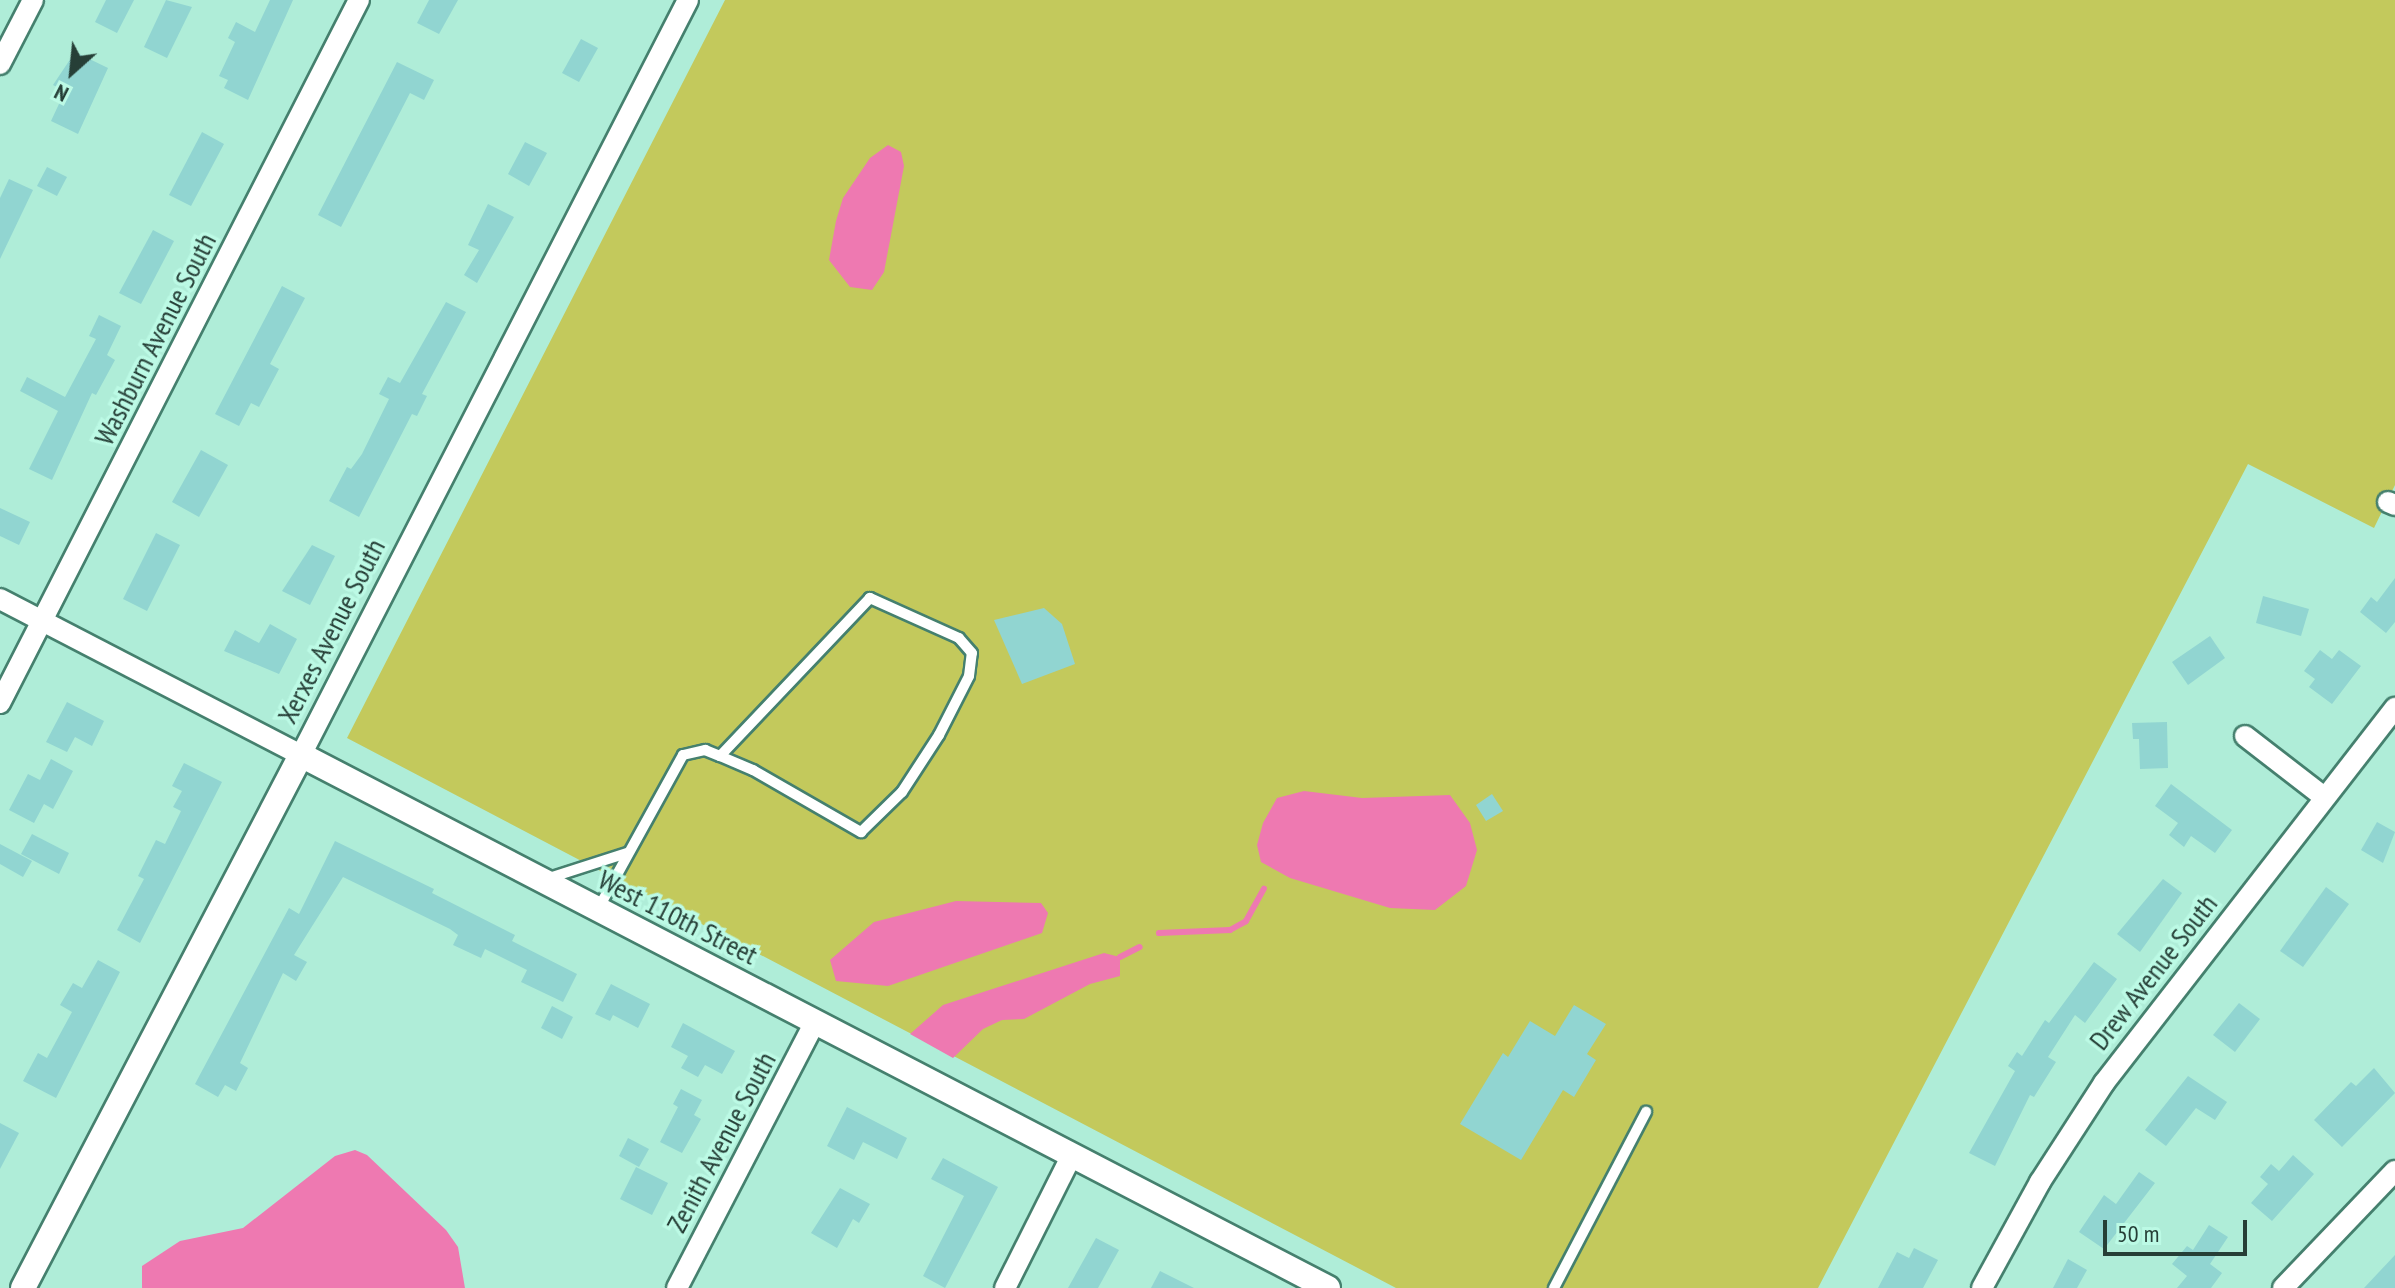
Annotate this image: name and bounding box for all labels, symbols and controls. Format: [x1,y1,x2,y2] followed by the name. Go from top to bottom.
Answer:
[32,32,112,112] north arrow
[49,78,73,109] text: N
[87,227,223,451] street label: Washburn Avenue South
[270,533,392,729] street label: Xerxes Avenue South
[593,862,763,972] street label: West 110th Street
[2082,887,2224,1057] street label: Drew Avenue South
[659,1046,783,1238] street label: Zenith Avenue South
[2107,1204,2251,1254] scale bar
[2117,1218,2159,1249] text: 50 m

